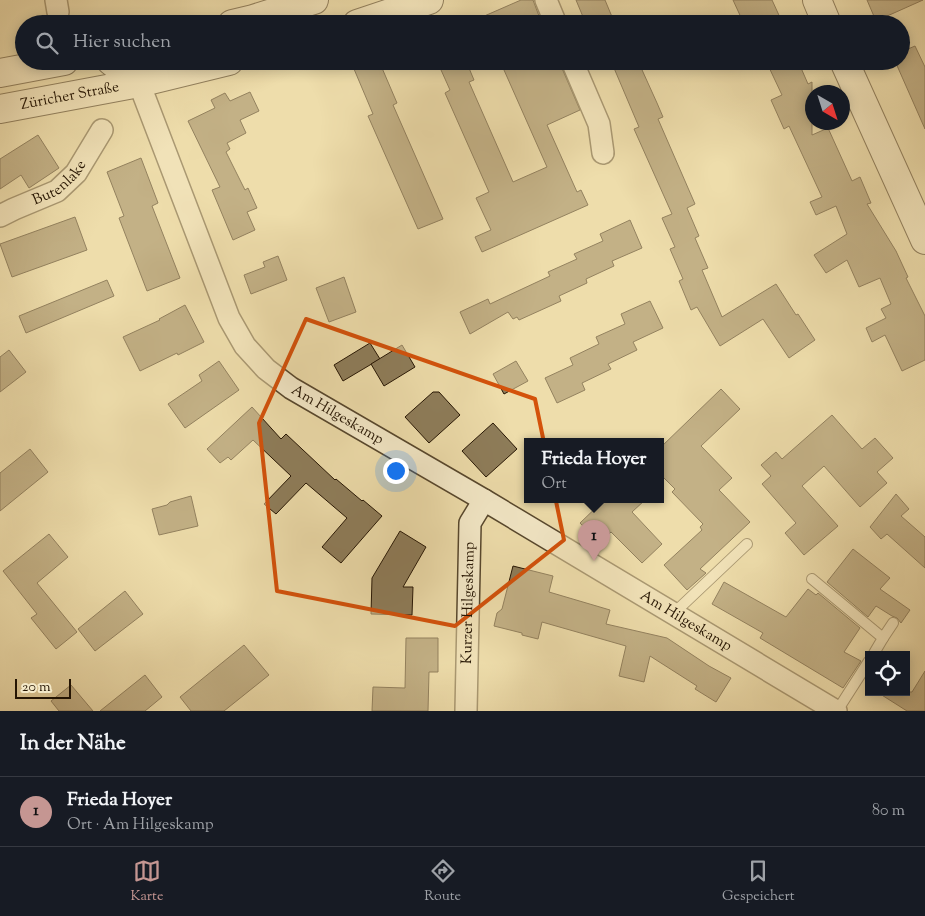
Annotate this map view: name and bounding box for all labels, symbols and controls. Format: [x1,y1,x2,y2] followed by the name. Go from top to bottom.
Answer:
[15,15,910,70] search box
[33,29,61,57] icon: search
[73,29,171,56] text: Hier suchen
[19,76,121,115] street label: Züricher Straße
[805,85,850,130] north arrow
[29,156,92,211] street label: Butenlake
[287,380,388,450] street label: Am Hilgeskamp
[524,438,664,503] popup
[541,446,647,473] text: Frieda Hoyer
[383,458,409,484] your location
[541,473,567,496] text: Ort
[578,520,610,561] pin: 1
[456,542,480,664] street label: Kurzer Hilgeskamp
[636,585,736,657] street label: Am Hilgeskamp
[865,651,910,696] map controls
[865,651,910,696] button: locate
[15,676,71,699] scale bar
[22,678,51,698] text: 20 m
[20,729,126,759] text: In der Nähe
[67,787,172,814] text: Frieda Hoyer
[33,800,39,823] text: 1
[872,800,905,823] text: 80 m
[67,814,214,837] text: Ort · Am Hilgeskamp
[130,857,163,907] tab: Karte
[424,857,461,907] tab: Route
[722,857,795,907] tab: Gespeichert

